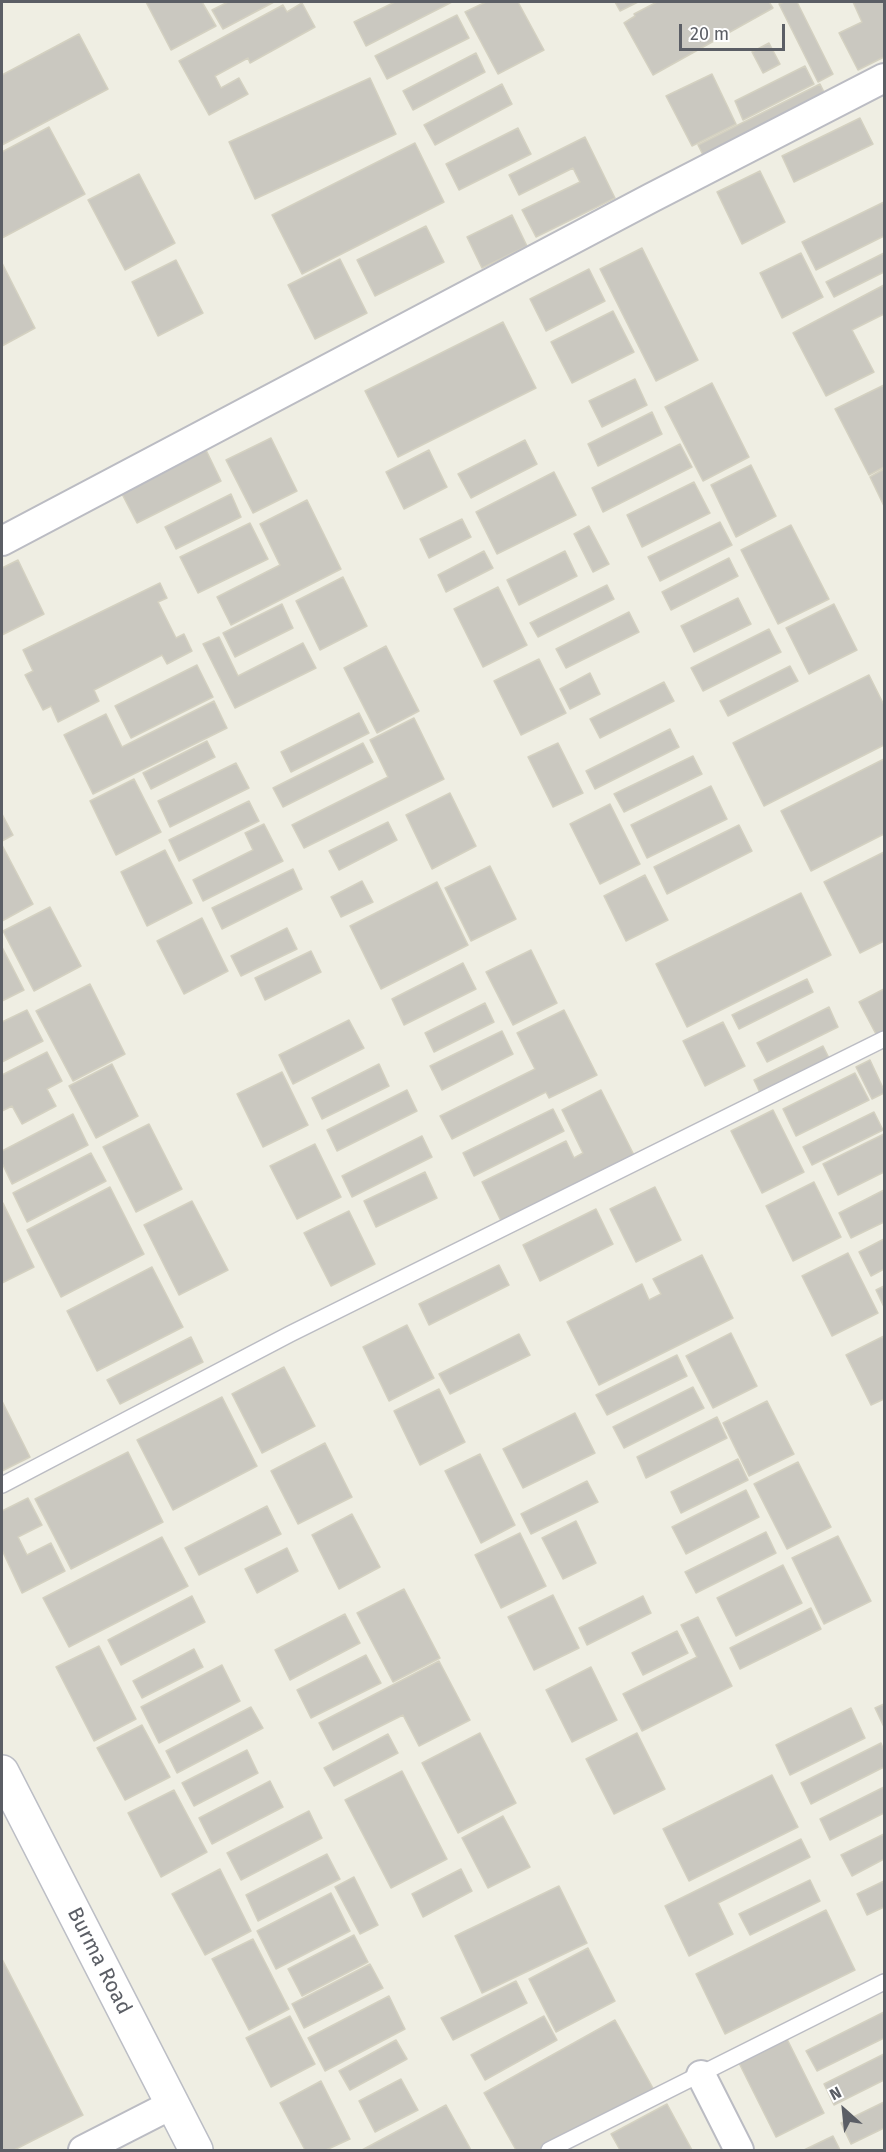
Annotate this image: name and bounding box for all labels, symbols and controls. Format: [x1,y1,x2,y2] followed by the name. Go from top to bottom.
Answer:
[682,12,788,50] scale bar
[690,23,729,45] text: 20 m
[61,1903,137,2019] street label: Burma Road
[814,2080,874,2140] north arrow
[827,2083,845,2104] text: N

